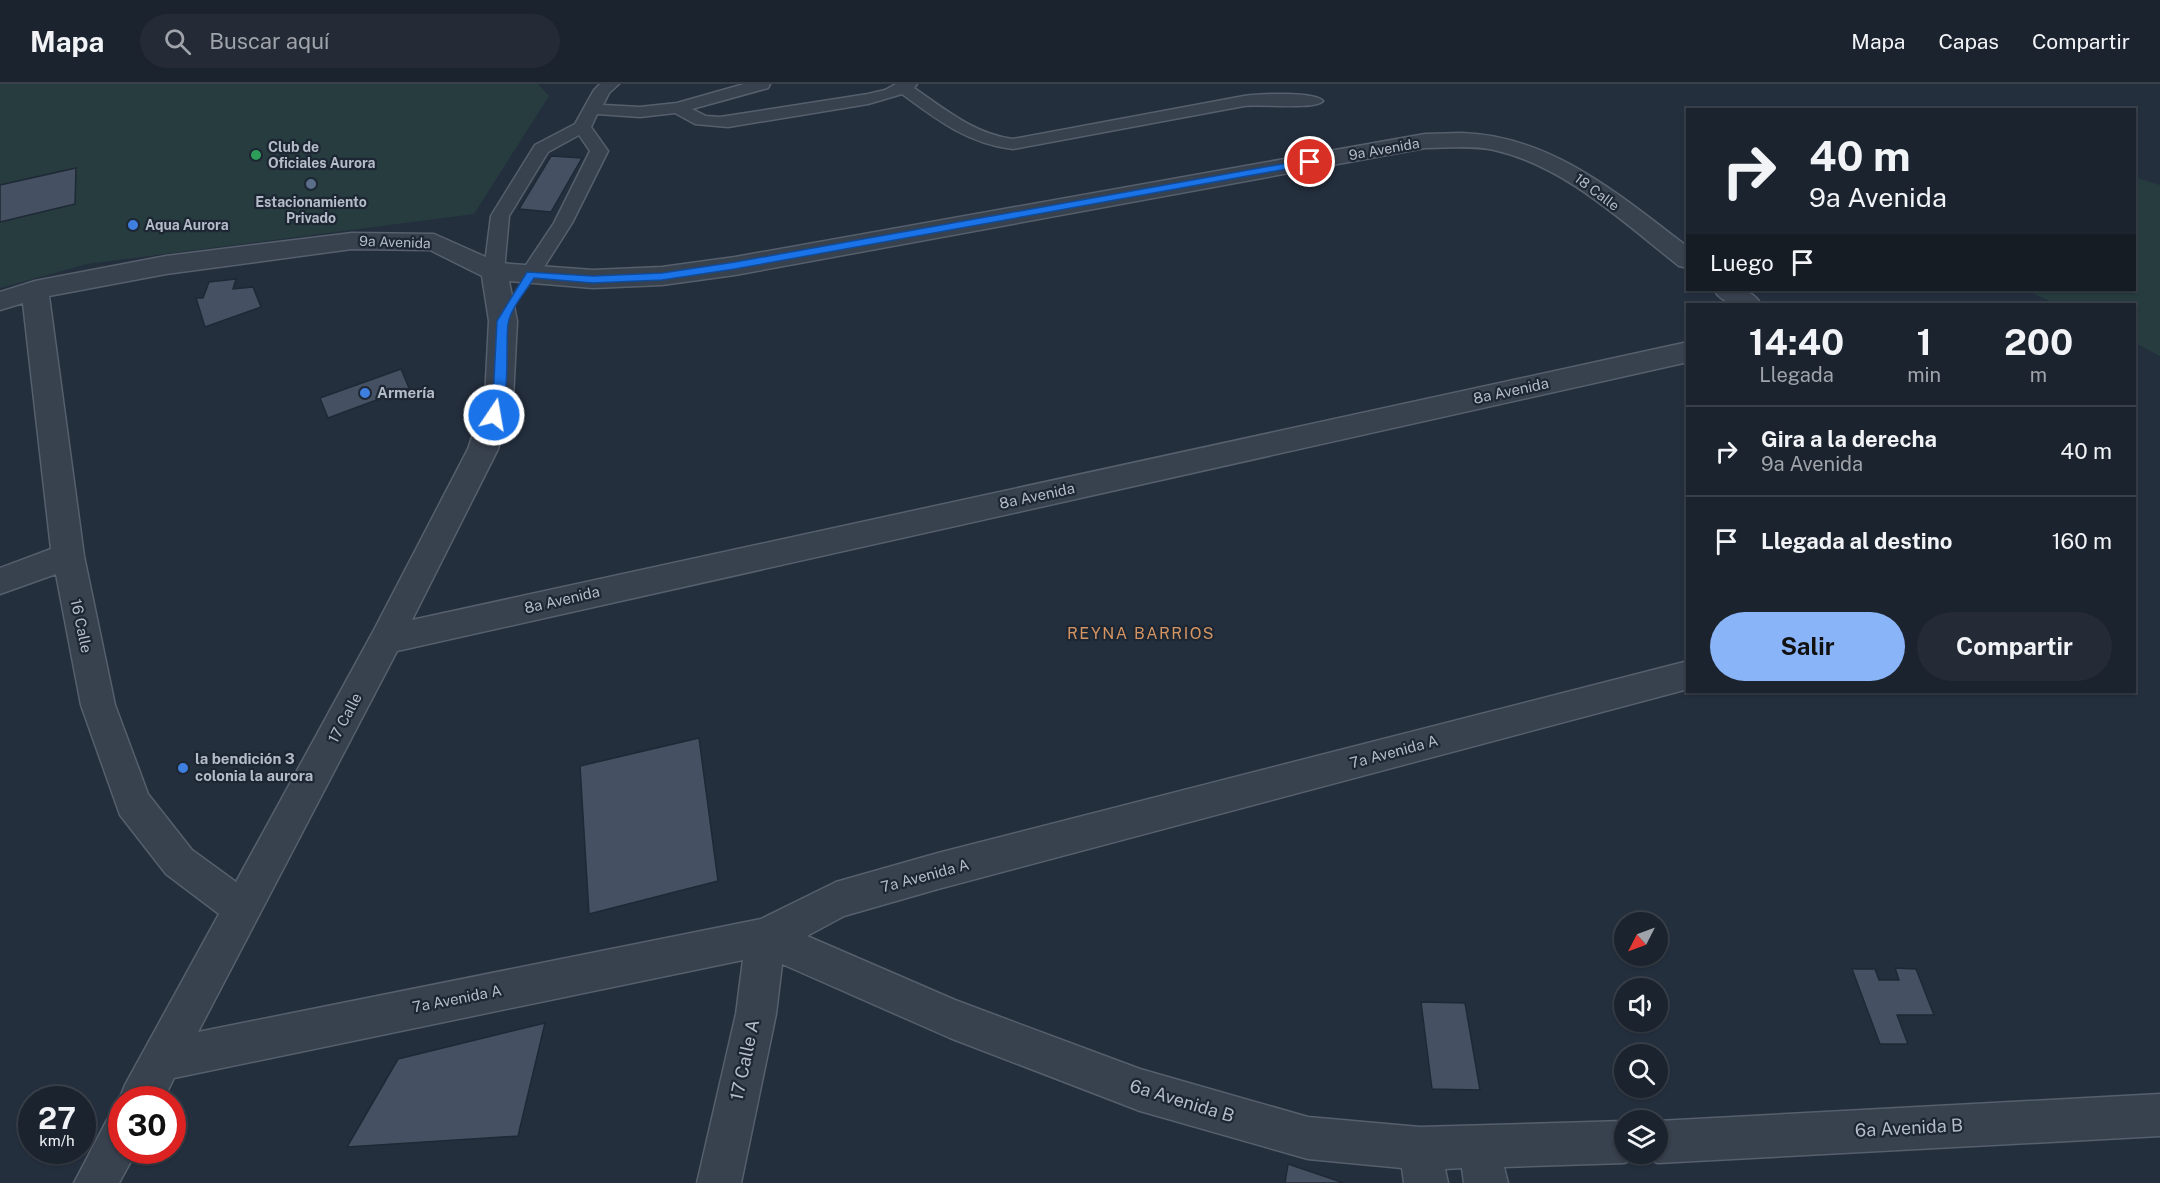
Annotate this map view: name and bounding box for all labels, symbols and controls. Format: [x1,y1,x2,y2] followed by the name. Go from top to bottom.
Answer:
[140,14,560,68] search box
[30,25,104,58] text: Mapa
[161,25,194,58] icon: search
[209,28,329,54] text: Buscar aquí
[1851,29,1905,54] text: Mapa
[1938,29,1999,54] text: Capas
[2032,29,2130,54] text: Compartir
[1809,131,1911,180] text: 40 m
[1710,132,1788,210] icon: right
[1347,135,1421,163] street label: 9a Avenida
[1284,136,1335,187] pin
[268,139,376,171] place label: Club de Oficiales Aurora
[1293,145,1326,178] icon: arrive
[249,148,263,162] marker: Club de Oficiales Aurora
[1572,170,1622,214] street label: 18 Calle
[304,177,318,191] marker: Estacionamiento Privado
[1809,181,1947,213] text: 9a Avenida
[255,194,367,226] place label: Estacionamiento Privado
[145,217,229,233] place label: Aqua Aurora
[126,218,140,232] marker: Aqua Aurora
[359,233,431,251] street label: 9a Avenida
[1786,246,1819,279] icon: arrive
[1710,250,1774,276] text: Luego
[1749,321,1844,363] text: 14:40
[1916,321,1932,363] text: 1
[2004,321,2073,363] text: 200
[1759,363,1834,387] text: Llegada
[1907,363,1941,387] text: min
[2030,363,2047,387] text: m
[1472,374,1550,407] street label: 8a Avenida
[462,383,526,447] position arrow
[377,384,435,401] place label: Armería
[358,386,372,400] marker: Armería
[1761,426,1937,452] text: Gira a la derecha
[1710,435,1743,468] icon: right
[2060,438,2112,464] text: 40 m
[1761,452,1863,476] text: 9a Avenida
[998,479,1076,512] street label: 8a Avenida
[1710,525,1743,558] icon: arrive
[1761,528,1952,554] text: Llegada al destino
[2052,528,2112,554] text: 160 m
[523,583,601,616] street label: 8a Avenida
[67,597,95,654] street label: 16 Calle
[1710,612,1905,681] button: Salir
[1917,612,2112,681] button: Compartir
[1067,624,1215,643] district label: REYNA BARRIOS
[324,690,365,746] street label: 17 Calle
[1348,732,1440,771] street label: 7a Avenida A
[195,750,313,784] place label: la bendición 3 colonia la aurora
[176,761,190,775] marker: la bendición 3 colonia la aurora
[879,856,971,895] street label: 7a Avenida A
[1614,912,1668,966] north arrow
[1614,912,1668,1164] map controls
[1614,978,1668,1032] button: sound
[411,981,503,1015] street label: 7a Avenida A
[726,1017,763,1102] street label: 17 Calle A
[1614,1044,1668,1098] button: search
[1127,1075,1237,1126] street label: 6a Avenida B
[108,1086,186,1164] speed limit sign: 30
[38,1100,76,1136] text: 27
[1614,1110,1668,1164] button: layers
[1854,1114,1964,1141] street label: 6a Avenida B
[39,1132,75,1149] text: km/h

